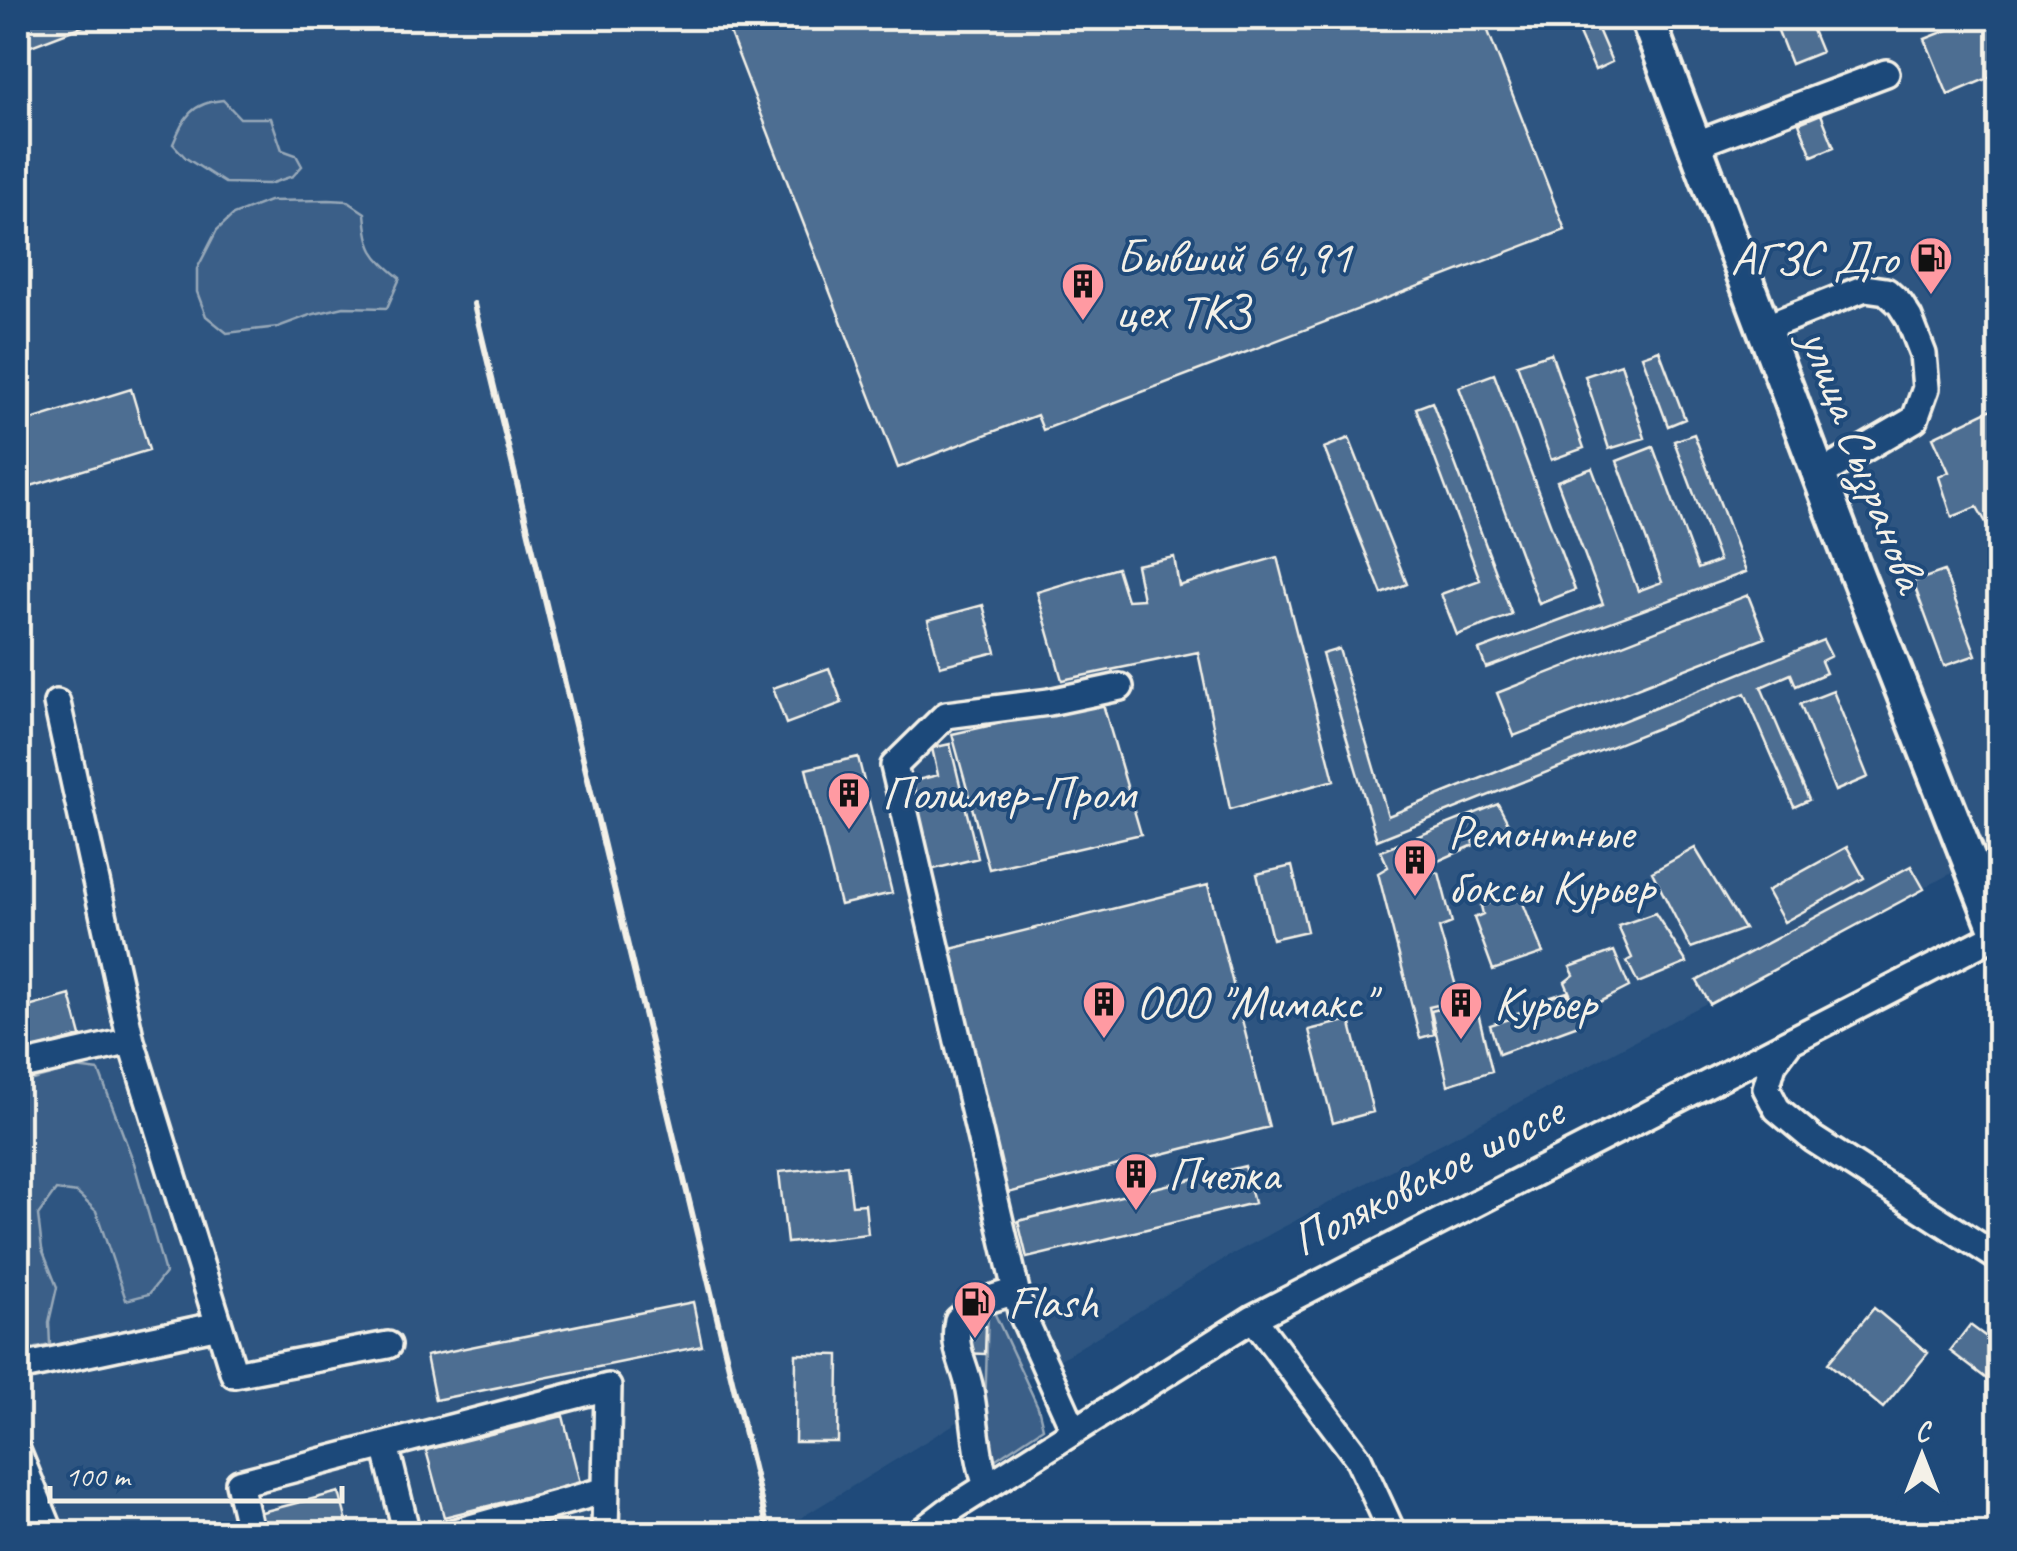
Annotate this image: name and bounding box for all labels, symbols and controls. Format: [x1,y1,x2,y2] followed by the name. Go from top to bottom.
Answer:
[1116,226,1354,341] place label: Бывший 64,91 цех ТКЗ
[1730,228,1901,288] place label: АГЗС Дго
[1908,235,1954,296] fuel station icon: АГЗС Дго
[1060,261,1106,322] building icon: Бывший 64,91 цех ТКЗ
[1786,318,1943,603] street label: улица Сызранова
[882,763,1138,823] place label: Полимер-Пром
[826,770,872,831] building icon: Полимер-Пром
[1448,802,1657,917] place label: Ремонтные боксы Курьер
[1392,837,1438,898] building icon: Ремонтные боксы Курьер
[1136,972,1383,1032] place label: ООО "Мимакс"
[1494,973,1599,1033] place label: Курьер
[1081,979,1127,1040] building icon: ООО "Мимакс"
[1438,980,1484,1041] building icon: Курьер
[1281,1079,1576,1269] street label: Поляковское шоссе
[1168,1144,1282,1204] place label: Пчелка
[1113,1151,1159,1212] building icon: Пчелка
[1008,1272,1099,1332] place label: Flash
[952,1279,998,1340] fuel station icon: Flash
[1872,1406,1972,1506] north arrow
[1915,1414,1932,1449] text: С
[50,1441,342,1503] scale bar
[65,1457,132,1495] text: 100 m

